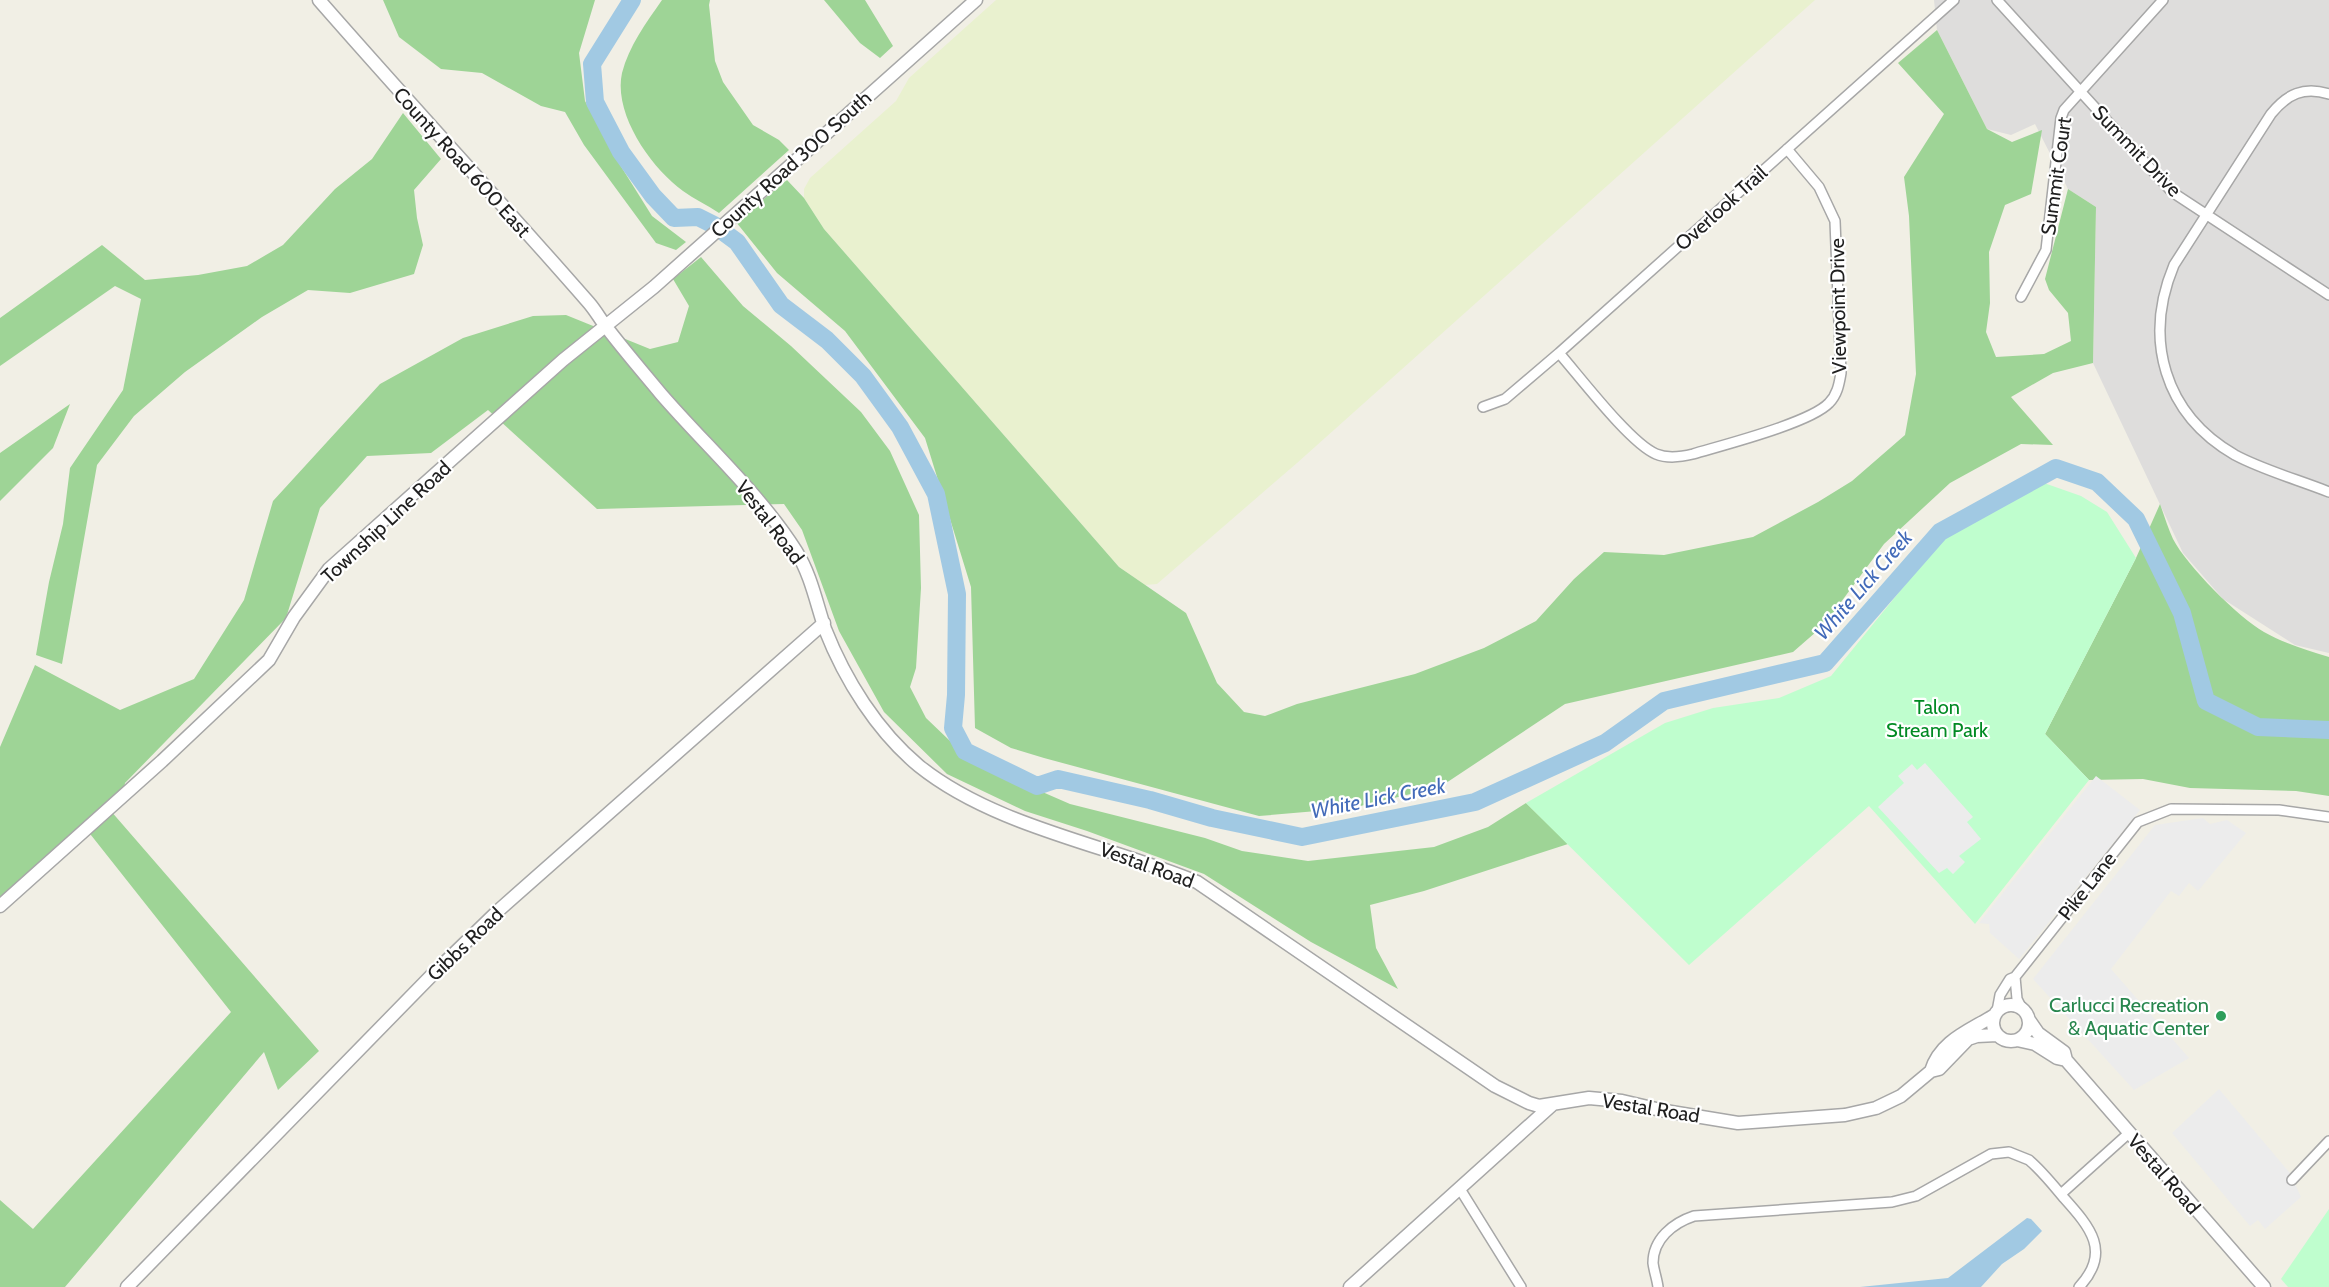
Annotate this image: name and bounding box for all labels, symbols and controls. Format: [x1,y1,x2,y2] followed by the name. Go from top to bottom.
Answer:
[388,82,536,242] street label: County Road 600 East
[706,86,876,242] street label: County Road 300 South
[2088,100,2186,202] street label: Summit Drive
[2036,115,2076,237] street label: Summit Court
[1670,160,1772,256] street label: Overlook Trail
[1825,238,1851,374] street label: Viewpoint Drive
[316,456,456,588] street label: Township Line Road
[731,475,809,569] street label: Vestal Road
[1809,524,1918,645] water label: White Lick Creek
[1886,695,1988,742] park label: Talon Stream Park
[1309,772,1448,823] water label: White Lick Creek
[1097,837,1197,893] street label: Vestal Road
[2053,847,2121,925] street label: Pike Lane
[422,902,508,986] street label: Gibbs Road
[2049,993,2210,1040] place label: Carlucci Recreation & Aquatic Center
[2214,1009,2228,1023] marker: Carlucci Recreation & Aquatic Center
[1600,1088,1702,1128] street label: Vestal Road
[2123,1129,2205,1219] street label: Vestal Road

